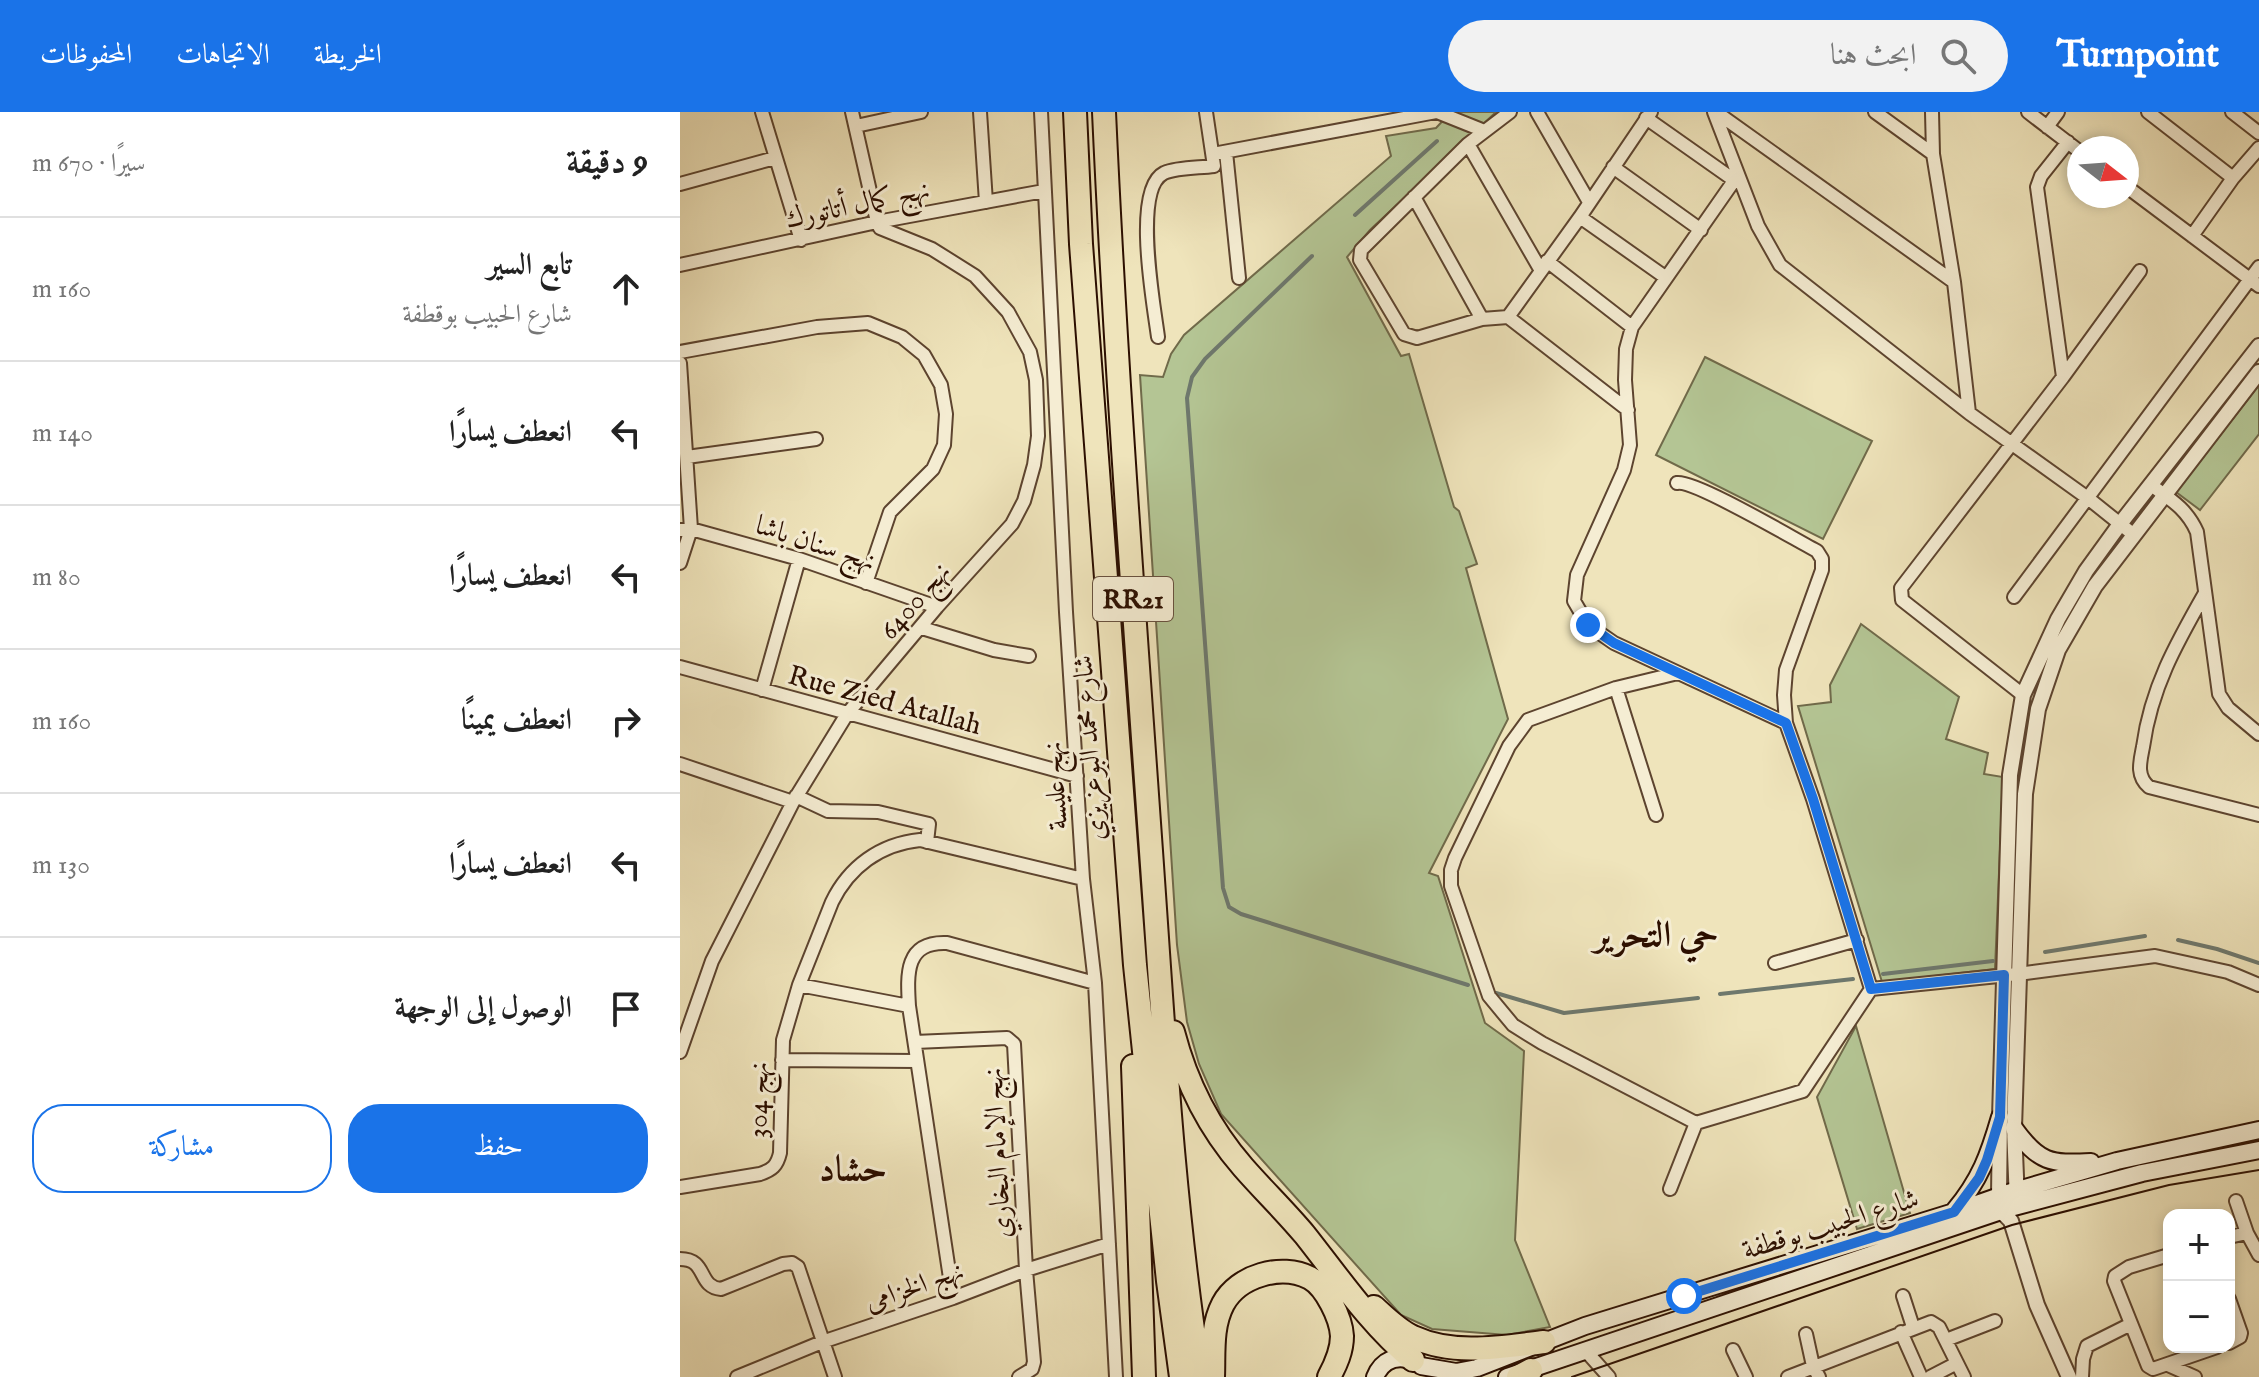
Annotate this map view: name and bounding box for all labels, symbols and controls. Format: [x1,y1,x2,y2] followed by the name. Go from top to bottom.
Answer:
[1448,20,2008,92] search box
[2056,32,2219,80] text: Turnpoint
[1936,34,1980,78] icon: search
[1830,37,1916,75] text: ابحث هنا
[40,38,132,73] text: المحفوظات
[176,38,270,73] text: الاتجاهات
[314,38,382,73] text: الخريطة
[2067,136,2139,208] north arrow
[566,141,648,184] text: 9 دقيقة
[32,147,145,180] text: سيرًا · 670 m
[781,169,934,243] street label: نهج كمال أتاتورك
[487,247,572,285] text: تابع السير
[604,267,648,311] icon: ahead
[32,273,91,306] text: 160 m
[402,298,572,331] text: شارع الحبيب بوقطفة
[604,411,648,455] icon: left
[449,414,572,452] text: انعطف يسارًا
[32,417,93,450] text: 140 m
[749,509,880,585] street label: نهج سنان باشا
[604,555,648,599] icon: left
[873,555,963,651] street label: نهج 6400
[449,558,572,596] text: انعطف يسارًا
[32,561,81,594] text: 80 m
[1093,577,1173,621] road number: RR21
[1570,607,1606,643] route end
[1067,654,1118,842] street label: شارع محمد البوعزيزي
[784,659,985,744] street label: Rue Zied Atallah
[604,699,648,743] icon: right
[461,702,572,740] text: انعطف يمينًا
[32,705,91,738] text: 160 m
[1036,740,1082,831] street label: نهج عليسة
[604,843,648,887] icon: left
[449,846,572,884] text: انعطف يسارًا
[32,849,90,882] text: 130 m
[1590,913,1718,963] district label: حي التحرير
[604,987,648,1031] icon: arrive
[395,990,572,1028] text: الوصول إلى الوجهة
[741,1061,783,1139] street label: نهج 304
[977,1066,1025,1239] street label: نهج الإمام البخاري
[32,1104,332,1193] button: مشاركة
[348,1104,648,1193] button: حفظ
[819,1147,887,1193] district label: حشاد
[1738,1182,1924,1273] street label: شارع الحبيب بوقطفة
[2163,1209,2235,1353] map controls
[2163,1209,2235,1281] button: +
[861,1254,971,1325] street label: نهج الخزامى
[1666,1278,1702,1314] route start
[2163,1281,2235,1353] button: −

